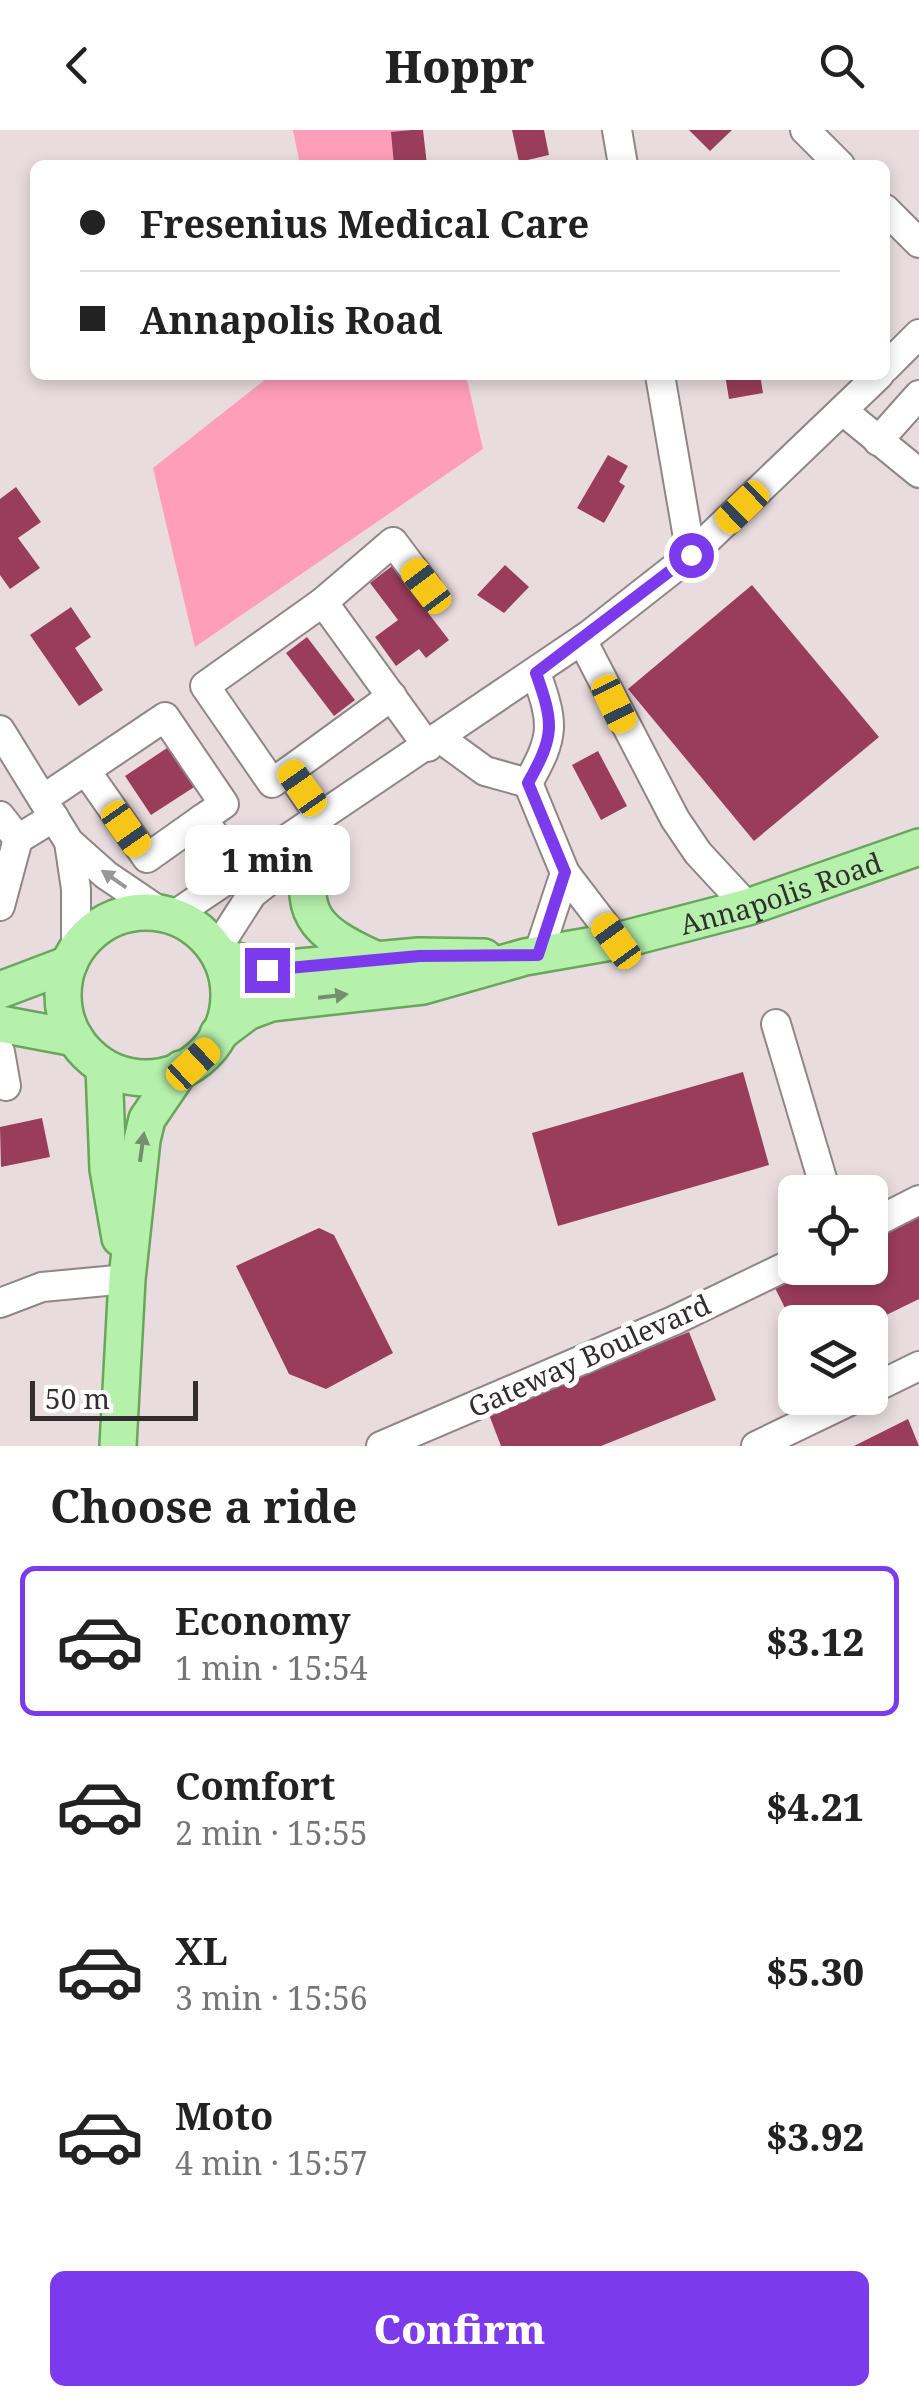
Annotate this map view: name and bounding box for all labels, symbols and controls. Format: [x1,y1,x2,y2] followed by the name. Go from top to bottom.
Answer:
[385,35,534,96] text: Hoppr
[50,38,105,93] icon: back
[814,38,869,93] icon: search
[140,197,589,249] text: Fresenius Medical Care
[140,293,443,345] text: Annapolis Road
[710,475,774,539] car
[669,533,714,578] route start
[396,553,456,619] car
[587,670,641,738] car
[273,755,331,821] car
[97,796,155,862] car
[184,825,350,895] callout: 1 min
[222,838,313,881] text: 1 min
[676,843,887,943] street label: Annapolis Road
[101,870,127,889] one-way arrow
[586,908,646,974] car
[245,948,290,993] route end
[318,988,349,1004] one-way arrow
[161,1033,225,1095] car
[134,1131,150,1163] one-way arrow
[778,1175,888,1415] map controls
[778,1175,888,1285] button: locate
[462,1284,716,1426] street label: Gateway Boulevard
[778,1305,888,1415] button: layers
[30,1376,198,1420] scale bar
[45,1379,110,1417] text: 50 m
[50,1475,358,1536] text: Choose a ride
[175,1594,351,1646] text: Economy
[55,1596,145,1686] icon: car
[766,1615,864,1667] text: $3.12
[175,1646,368,1689] text: 1 min · 15:54
[175,1759,335,1811] text: Comfort
[55,1761,145,1851] icon: car
[766,1780,864,1832] text: $4.21
[175,1811,368,1854] text: 2 min · 15:55
[175,1924,228,1976] text: XL
[55,1926,145,2016] icon: car
[766,1945,864,1997] text: $5.30
[175,1976,368,2019] text: 3 min · 15:56
[175,2089,273,2141] text: Moto
[55,2091,145,2181] icon: car
[766,2110,864,2162] text: $3.92
[175,2141,368,2184] text: 4 min · 15:57
[50,2271,869,2386] button: Confirm

